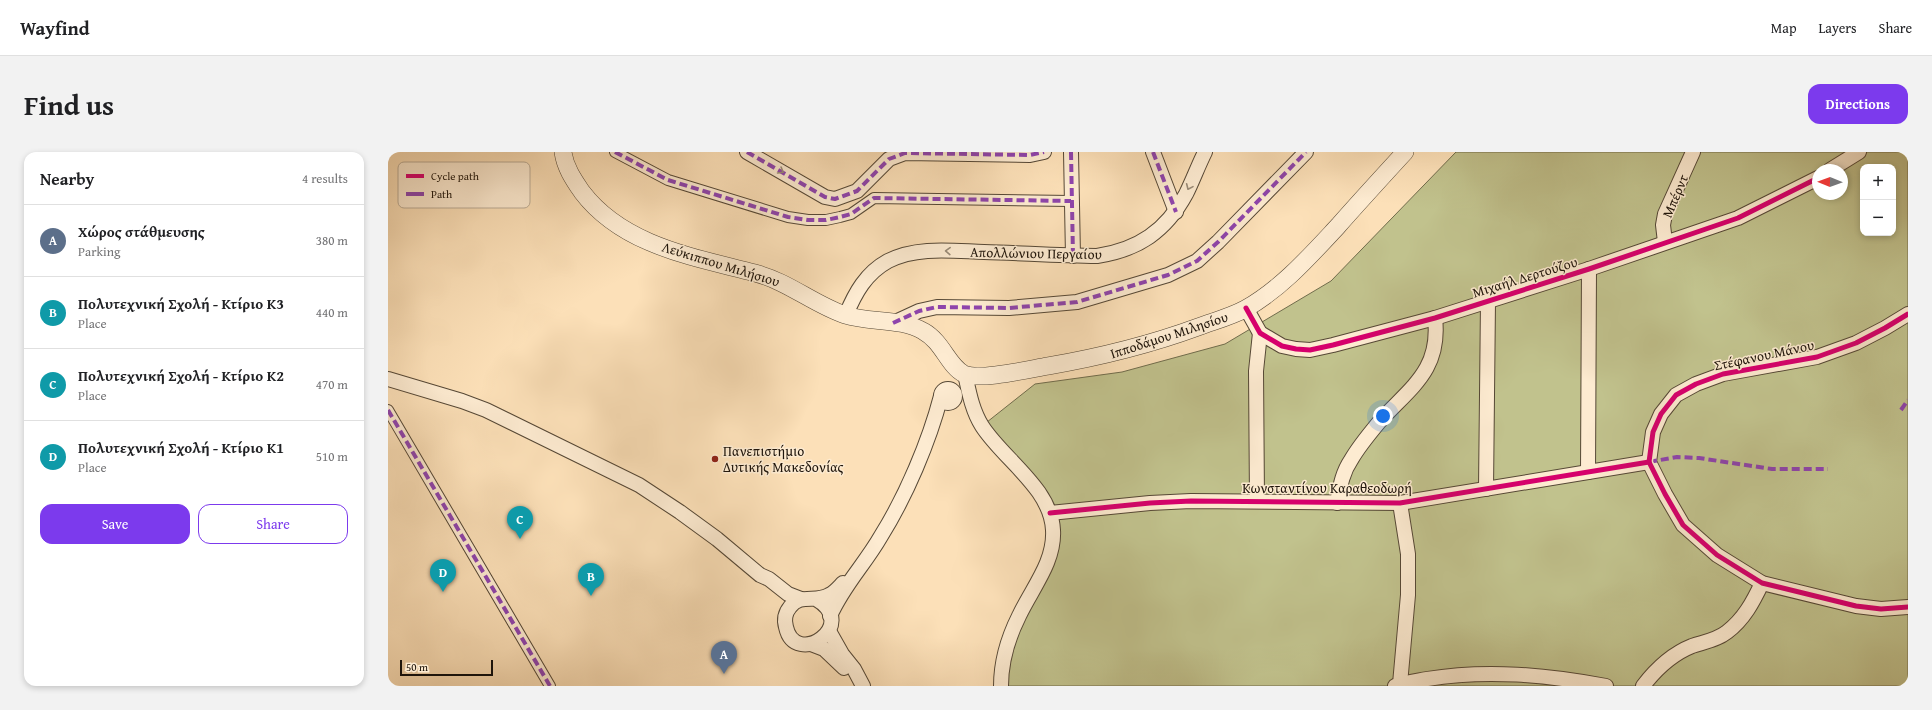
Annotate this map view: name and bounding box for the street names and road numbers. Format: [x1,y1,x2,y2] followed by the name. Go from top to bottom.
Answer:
[1657,171,1693,221] street label: Μπέρντ
[660,237,782,291] street label: Λεύκιππου Μιλήσιου
[970,242,1102,264] street label: Απολλώνιου Περγαίου
[1470,252,1580,302] street label: Μιχαήλ Δερτούζου
[1107,306,1231,364] street label: Ιπποδάμου Μιλησίου
[1712,335,1816,375] street label: Στέφανου Μάνου
[1242,478,1412,498] street label: Κωνσταντίνου Καραθεοδωρή

